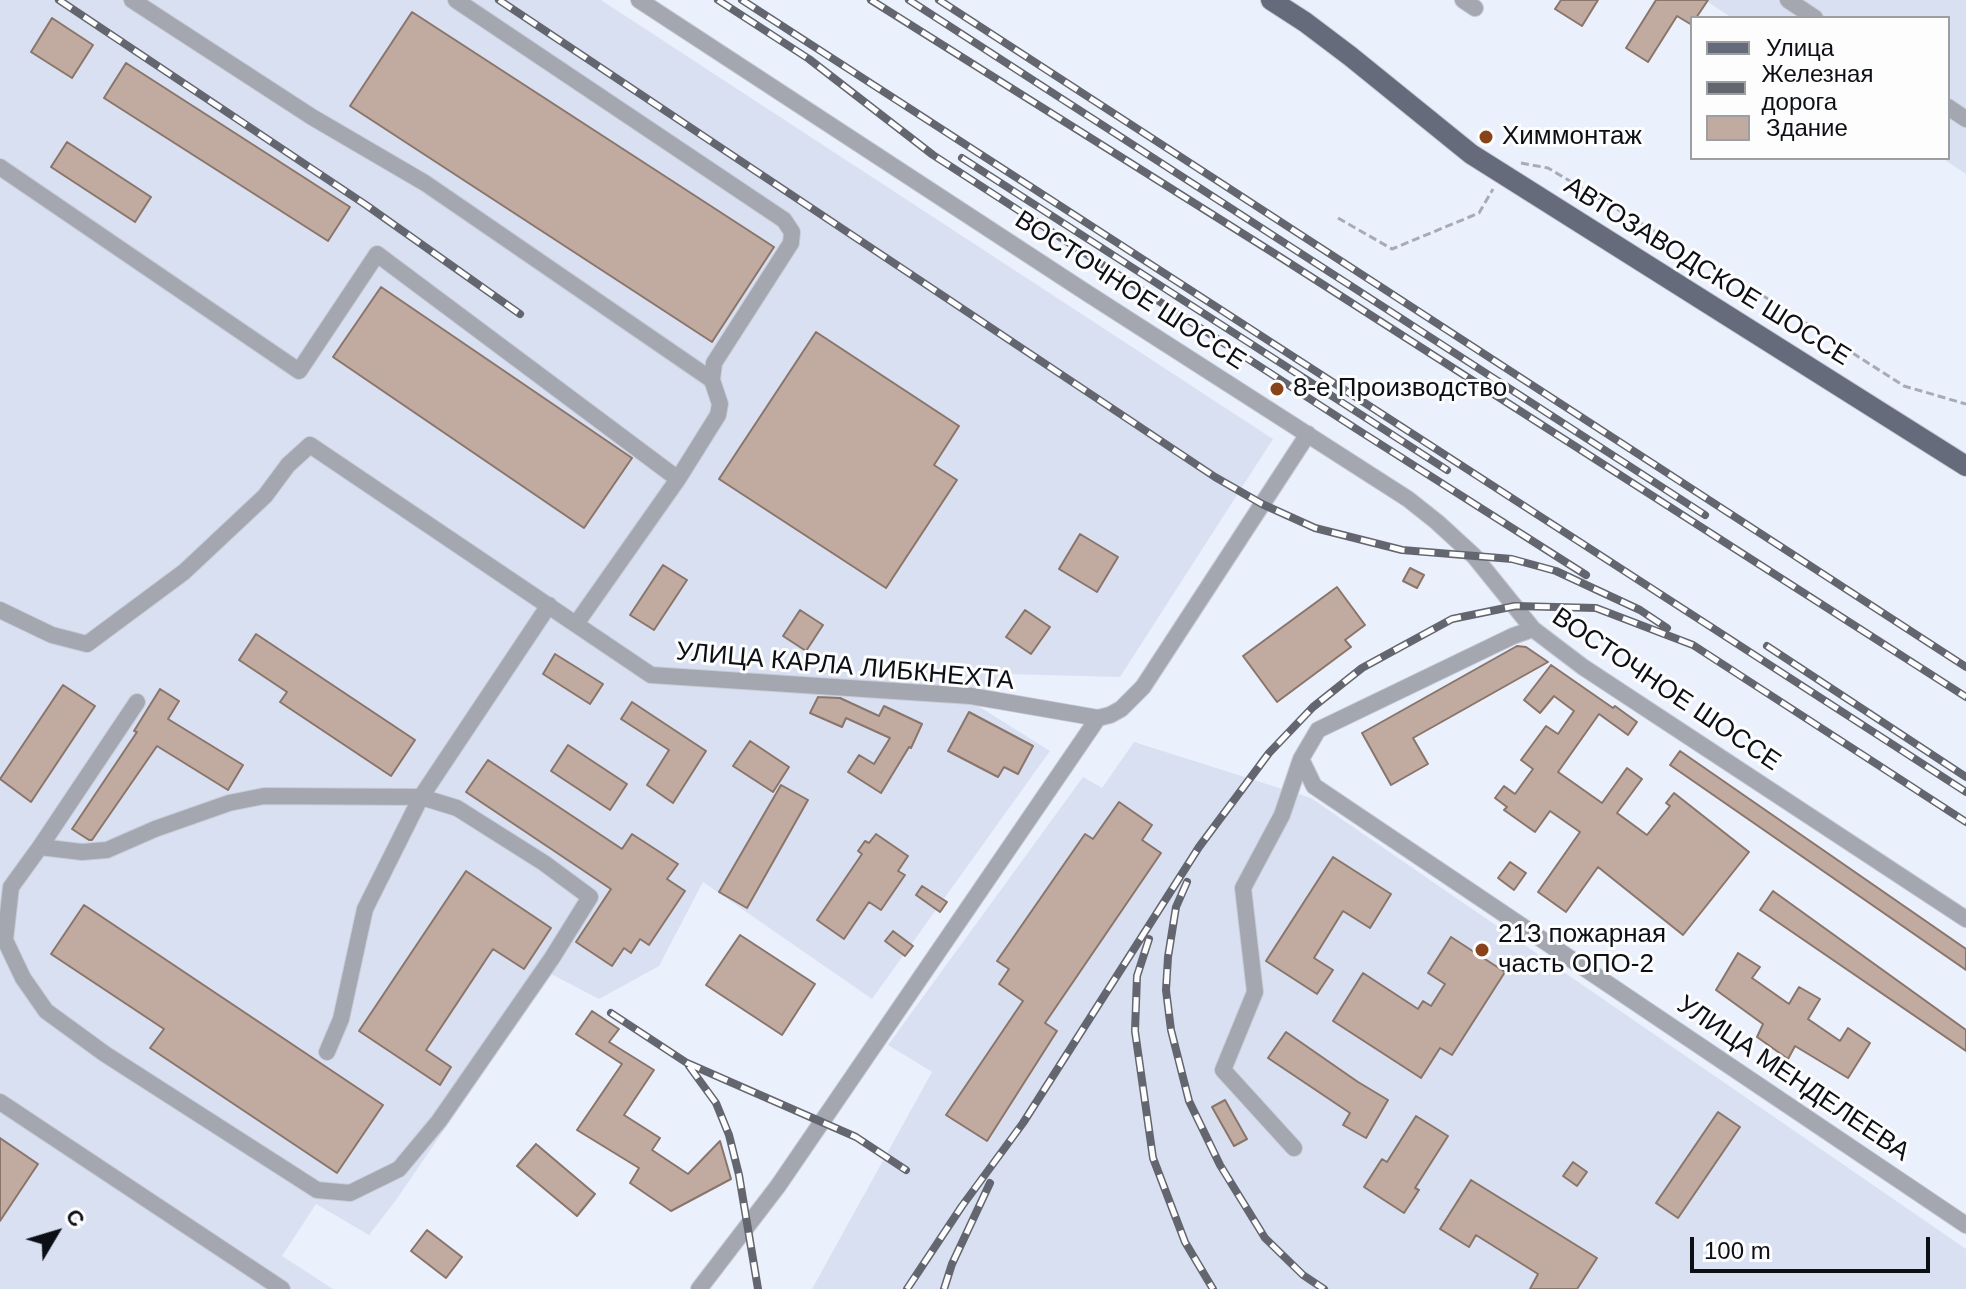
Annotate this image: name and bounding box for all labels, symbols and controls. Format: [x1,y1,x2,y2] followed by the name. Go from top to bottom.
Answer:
[1690,16,1950,160] legend
[1766,34,1834,61] text: Улица
[1762,60,1873,115] text: Железная дорога
[1766,114,1848,141] text: Здание
[1502,121,1642,153] place label: Химмонтаж
[1477,128,1495,146] marker: Химмонтаж
[1558,171,1856,373] street label: АВТОЗАВОДСКОЕ ШОССЕ
[1009,205,1251,377] street label: ВОСТОЧНОЕ ШОССЕ
[1293,373,1507,405] place label: 8-е Производство
[1268,380,1286,398] marker: 8-е Производство
[1546,602,1786,778] street label: ВОСТОЧНОЕ ШОССЕ
[675,637,1015,697] street label: УЛИЦА КАРЛА ЛИБКНЕХТА
[1498,919,1666,980] place label: 213 пожарная часть ОПО-2
[1473,941,1491,959] marker: 213 пожарная часть ОПО-2
[1671,990,1915,1168] street label: УЛИЦА МЕНДЕЛЕЕВА
[16,1193,96,1273] north arrow
[61,1204,90,1232] text: С
[1694,1221,1934,1271] scale bar
[1704,1237,1771,1264] text: 100 m

